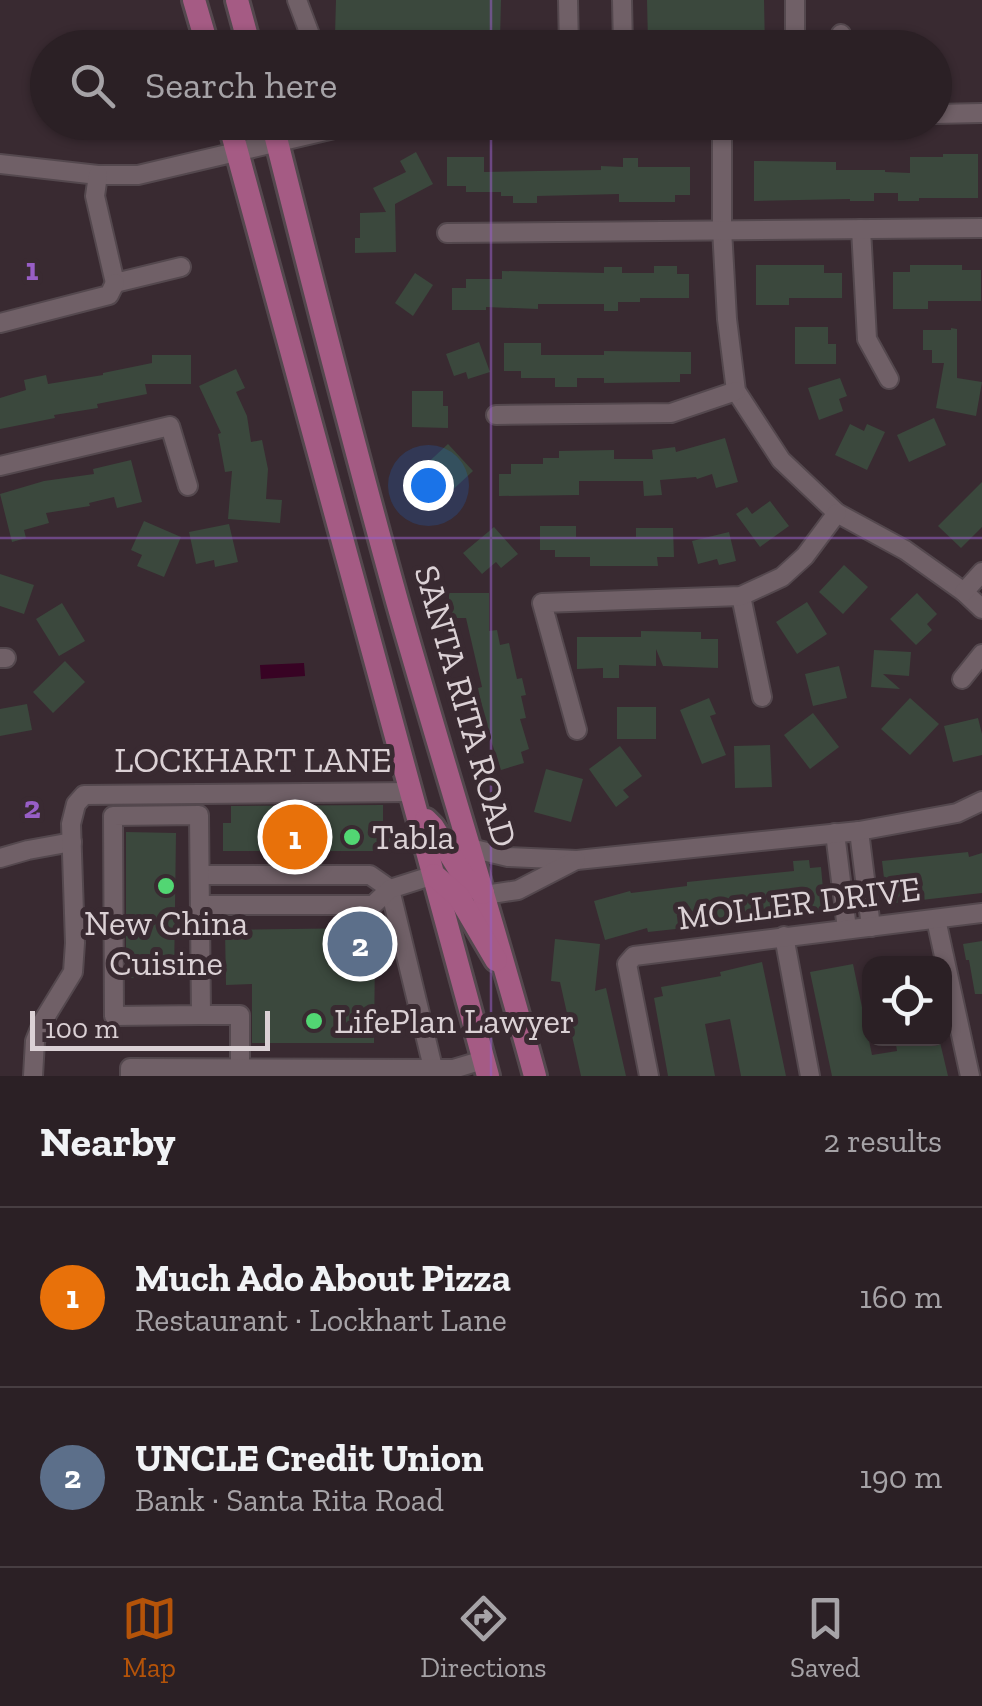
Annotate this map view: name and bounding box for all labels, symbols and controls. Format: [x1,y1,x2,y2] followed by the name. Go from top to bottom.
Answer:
[30,30,952,140] search box
[65,58,120,113] icon: search
[145,62,337,108] text: Search here
[26,250,39,288] text: 1
[403,460,454,511] your location
[406,560,526,852] street label: SANTA RITA ROAD
[114,739,392,781] street label: LOCKHART LANE
[23,788,41,826] text: 2
[262,800,328,874] pin: 1
[372,816,455,858] place label: Tabla
[341,826,363,848] marker: Tabla
[675,867,923,939] street label: MOLLER DRIVE
[155,875,177,897] marker: New China Cuisine
[84,902,248,984] place label: New China Cuisine
[328,906,392,982] pin: 2
[862,956,952,1046] map controls
[862,956,952,1046] button: locate
[334,1000,575,1042] place label: LifePlan Lawyer
[30,1006,270,1050] scale bar
[303,1010,325,1032] marker: LifePlan Lawyer
[45,1012,119,1045] text: 100 m
[40,1116,176,1167] text: Nearby
[823,1122,942,1160] text: 2 results
[135,1255,511,1301] text: Much Ado About Pizza
[66,1278,79,1316] text: 1
[859,1278,942,1316] text: 160 m
[135,1301,507,1339] text: Restaurant · Lockhart Lane
[135,1435,484,1481] text: UNCLE Credit Union
[64,1458,81,1496] text: 2
[859,1458,942,1496] text: 190 m
[135,1481,444,1519] text: Bank · Santa Rita Road
[122,1591,177,1684] tab: Map
[420,1591,547,1684] tab: Directions
[790,1591,860,1684] tab: Saved

